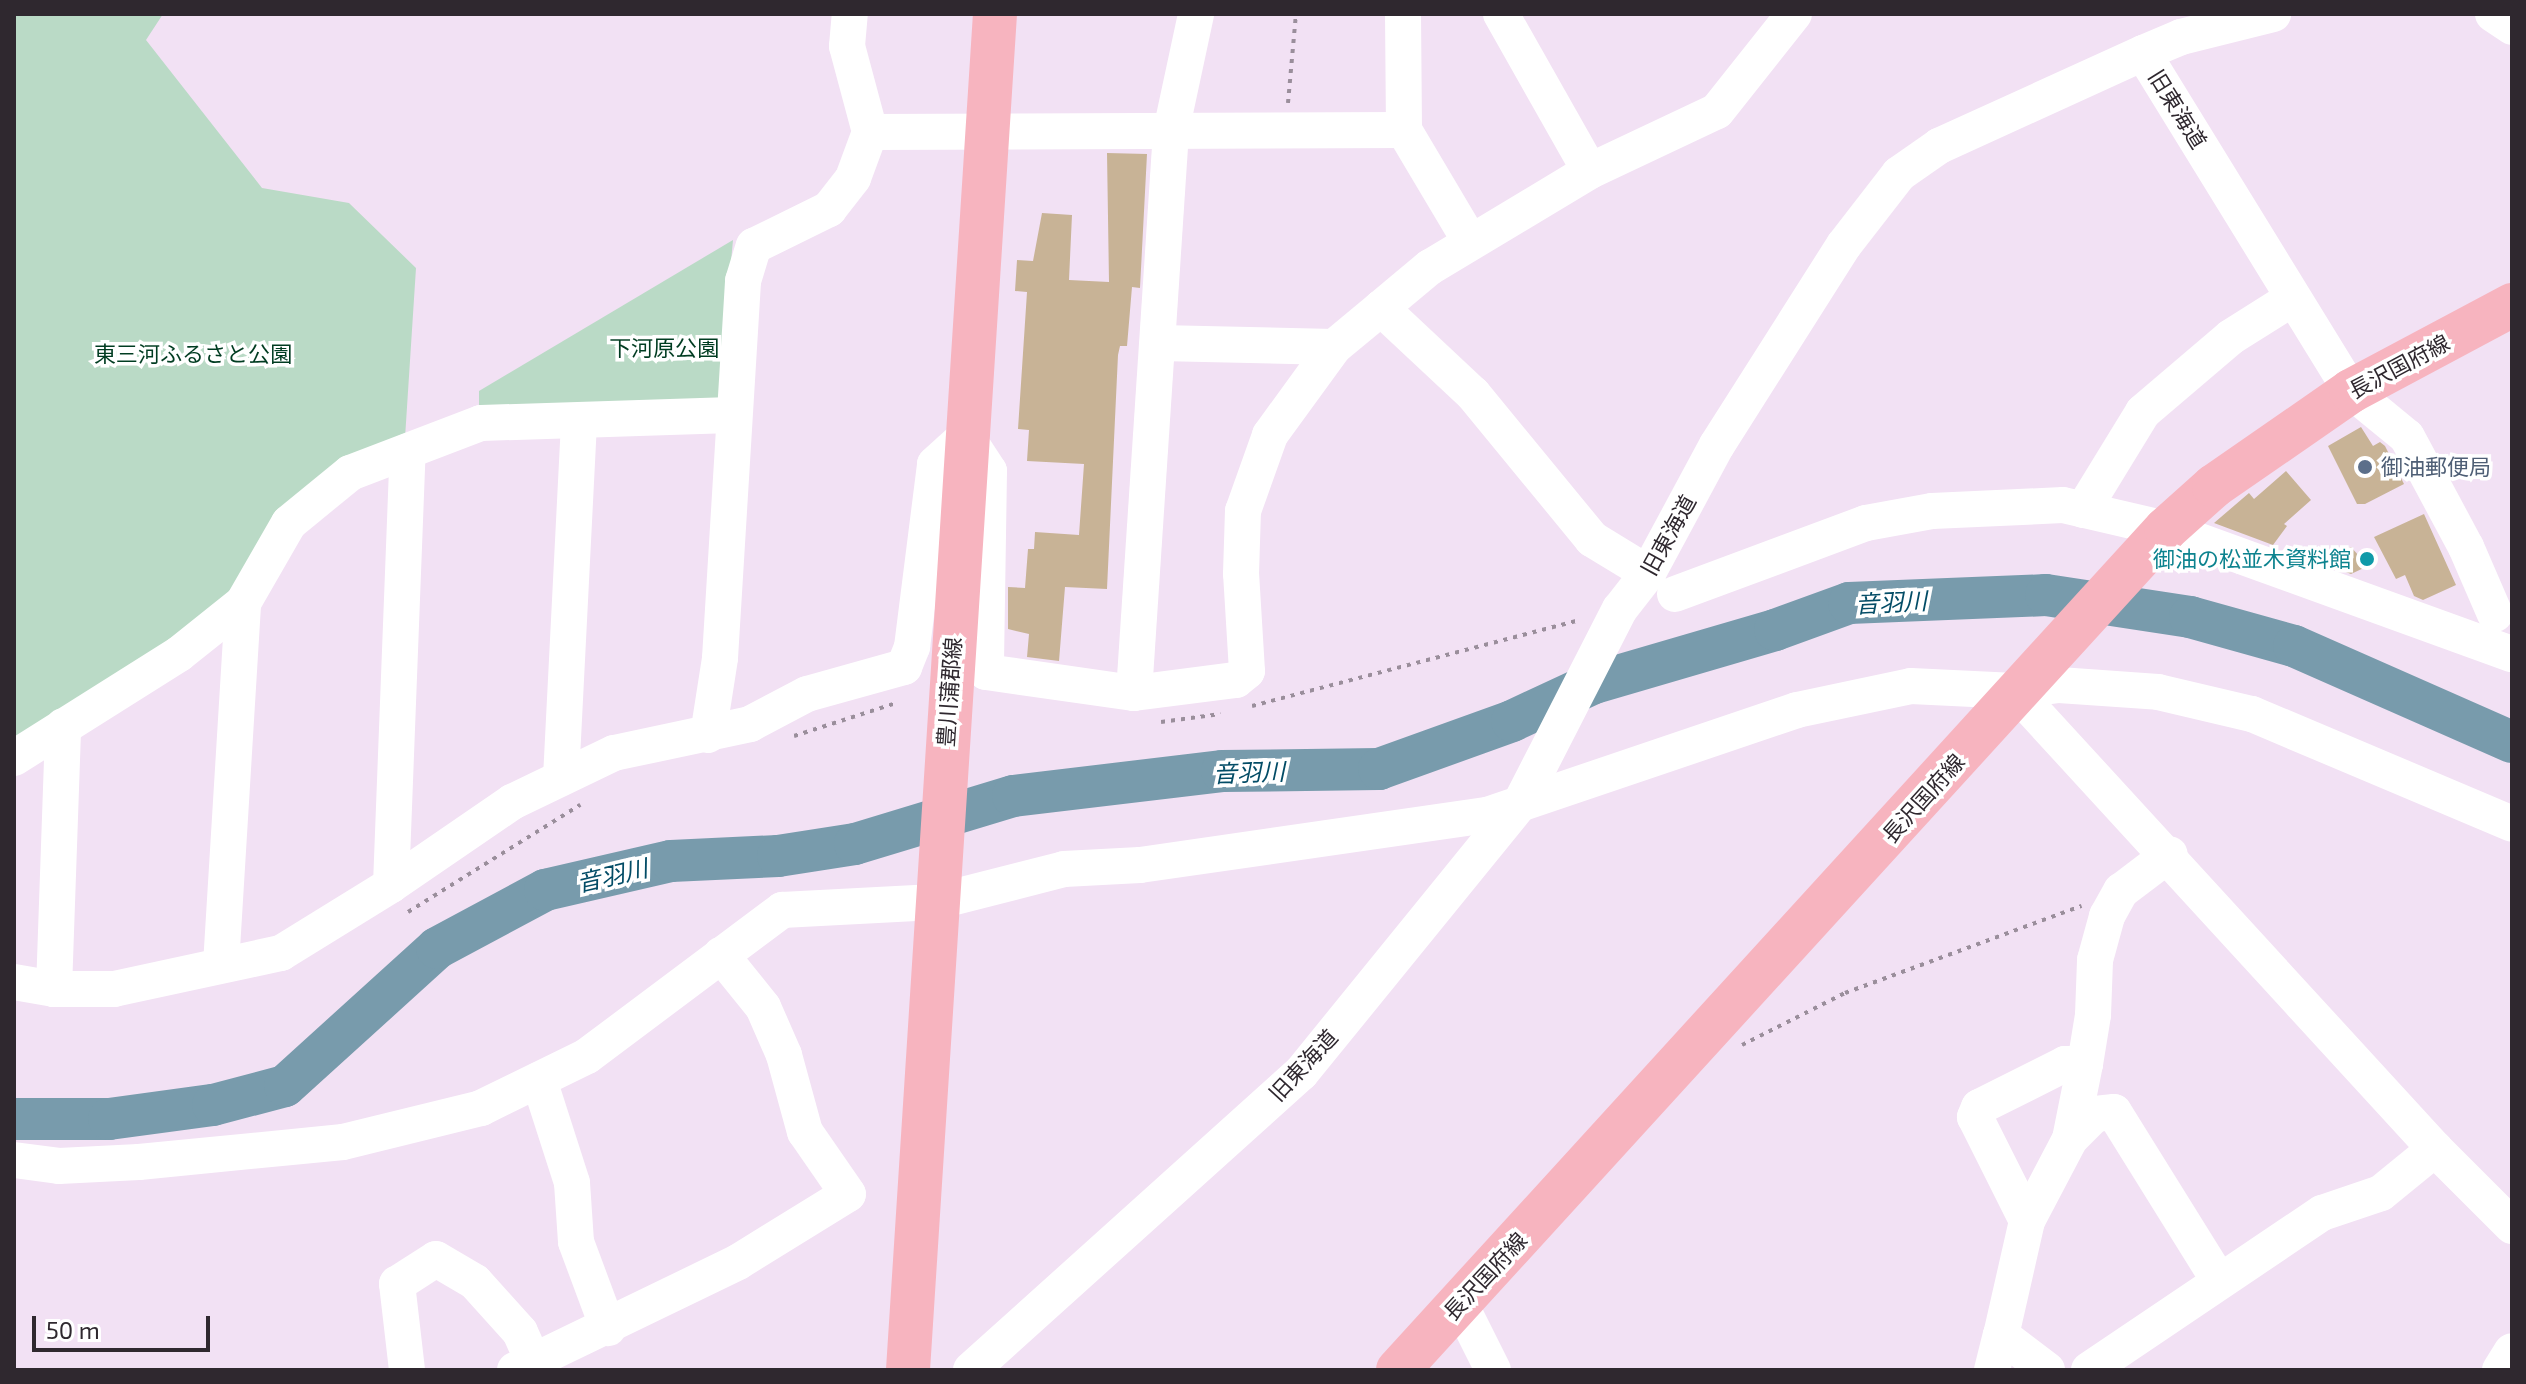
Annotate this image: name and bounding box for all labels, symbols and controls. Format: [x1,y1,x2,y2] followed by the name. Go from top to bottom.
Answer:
[2143,65,2213,153] street label: 旧東海道
[2344,329,2454,403] street label: 長沢国府線
[609,335,719,361] park label: 下河原公園
[94,341,292,367] park label: 東三河ふるさと公園
[2381,454,2491,480] place label: 御油郵便局
[2356,458,2374,476] marker: 御油郵便局
[1635,490,1701,580] street label: 旧東海道
[2153,546,2351,572] place label: 御油の松並木資料館
[2358,550,2376,568] marker: 御油の松並木資料館
[1854,586,1928,618] water label: 音羽川
[932,636,966,748] street label: 豊川蒲郡線
[1876,748,1970,848] street label: 長沢国府線
[1213,756,1285,788] water label: 音羽川
[574,853,650,897] water label: 音羽川
[1263,1024,1343,1106] street label: 旧東海道
[1438,1227,1532,1325] street label: 長沢国府線
[36,1300,214,1350] scale bar
[46,1315,100,1344] text: 50 m

